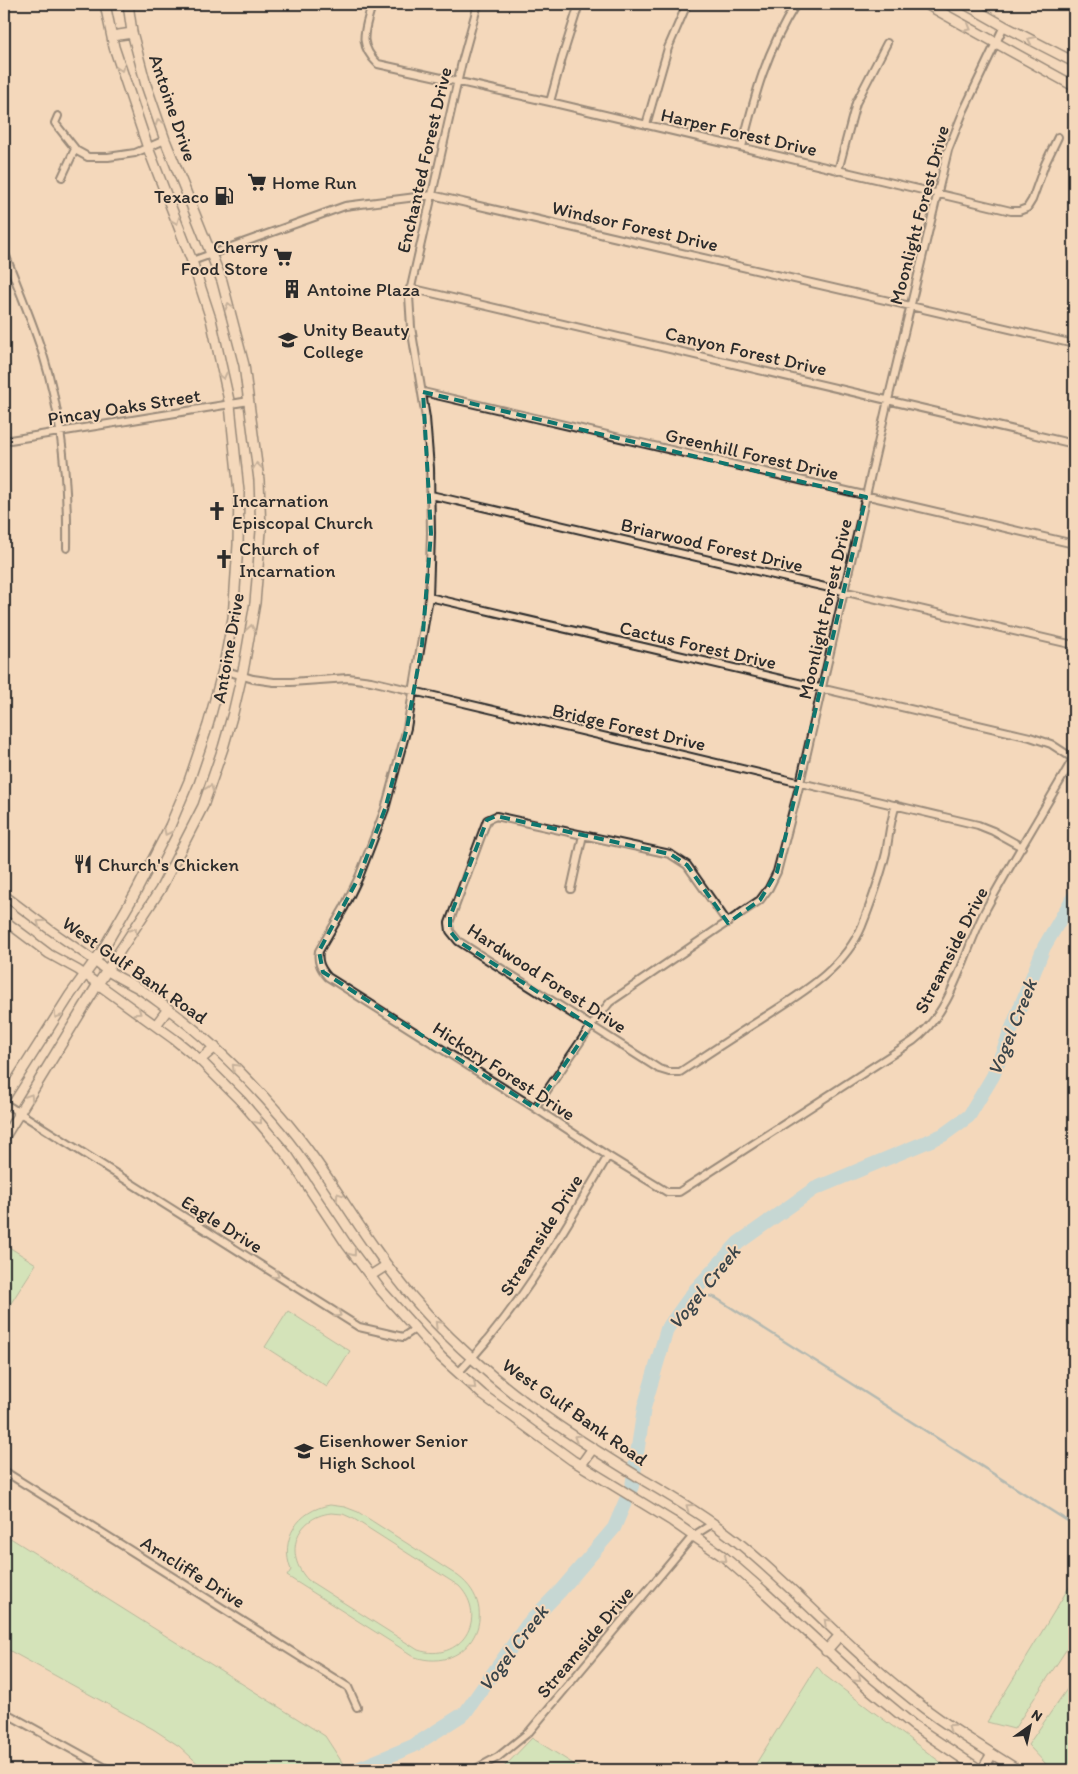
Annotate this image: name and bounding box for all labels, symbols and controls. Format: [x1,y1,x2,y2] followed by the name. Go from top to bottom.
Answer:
[963,22,972,32] one-way arrow
[1027,36,1036,46] one-way arrow
[144,51,202,165] street label: Antoine Drive
[116,63,126,72] one-way arrow
[391,65,457,255] street label: Enchanted Forest Drive
[659,103,819,161] street label: Harper Forest Drive
[155,118,165,127] one-way arrow
[884,123,954,307] street label: Moonlight Forest Drive
[246,171,268,193] supermarket icon: Home Run
[272,171,357,194] place label: Home Run
[154,185,209,208] place label: Texaco
[213,185,235,207] fuel station icon: Texaco
[550,196,720,256] street label: Windsor Forest Drive
[170,216,180,225] one-way arrow
[181,235,268,280] place label: Cherry Food Store
[272,246,294,268] supermarket icon: Cherry Food Store
[281,278,303,300] building icon: Antoine Plaza
[307,278,420,301] place label: Antoine Plaza
[225,303,235,311] one-way arrow
[303,318,409,363] place label: Unity Beauty College
[663,321,829,381] street label: Canyon Forest Drive
[277,329,299,351] school or university icon: Unity Beauty College
[217,372,228,381] one-way arrow
[46,384,202,430] street label: Pincay Oaks Street
[663,423,841,485] street label: Greenhill Forest Drive
[252,462,263,470] one-way arrow
[232,489,373,534] place label: Incarnation Episcopal Church
[206,500,228,522] church icon: Incarnation Episcopal Church
[619,513,805,577] street label: Briarwood Forest Drive
[793,516,857,702] street label: Moonlight Forest Drive
[239,537,336,582] place label: Church of Incarnation
[213,548,235,570] church icon: Church of Incarnation
[207,591,249,705] street label: Antoine Drive
[617,616,779,674] street label: Cactus Forest Drive
[245,623,255,632] one-way arrow
[550,698,708,756] street label: Bridge Forest Drive
[204,784,214,792] one-way arrow
[163,826,173,835] one-way arrow
[72,853,94,875] restaurant icon: Church's Chicken
[98,853,239,876] place label: Church's Chicken
[909,883,993,1017] street label: Streamside Drive
[58,911,213,1029] street label: West Gulf Bank Road
[463,918,631,1038] street label: Hardwood Forest Drive
[36,920,46,929] one-way arrow
[128,927,137,937] one-way arrow
[982,974,1043,1079] water label: Vogel Creek
[132,1006,142,1015] one-way arrow
[54,1009,64,1018] one-way arrow
[428,1016,580,1126] street label: Hickory Forest Drive
[231,1063,240,1072] one-way arrow
[23,1093,33,1102] one-way arrow
[253,1115,262,1124] one-way arrow
[494,1170,588,1300] street label: Streamside Drive
[177,1190,267,1258] street label: Eagle Drive
[336,1192,345,1202] one-way arrow
[663,1239,746,1334] water label: Vogel Creek
[347,1247,356,1257] one-way arrow
[270,1269,279,1278] one-way arrow
[333,1307,342,1317] one-way arrow
[435,1321,444,1330] one-way arrow
[498,1353,653,1471] street label: West Gulf Bank Road
[468,1380,477,1389] one-way arrow
[319,1429,468,1474] place label: Eisenhower Senior High School
[573,1434,582,1444] one-way arrow
[293,1440,315,1462] school or university icon: Eisenhower Senior High School
[686,1505,695,1513] one-way arrow
[137,1531,249,1613] street label: Arncliffe Drive
[719,1553,728,1562] one-way arrow
[531,1581,639,1703] street label: Streamside Drive
[473,1599,554,1696] water label: Vogel Creek
[824,1619,833,1628] one-way arrow
[852,1673,861,1682] one-way arrow
[1006,1702,1056,1752] north arrow
[1028,1706,1045,1725] text: N
[947,1724,957,1733] one-way arrow

